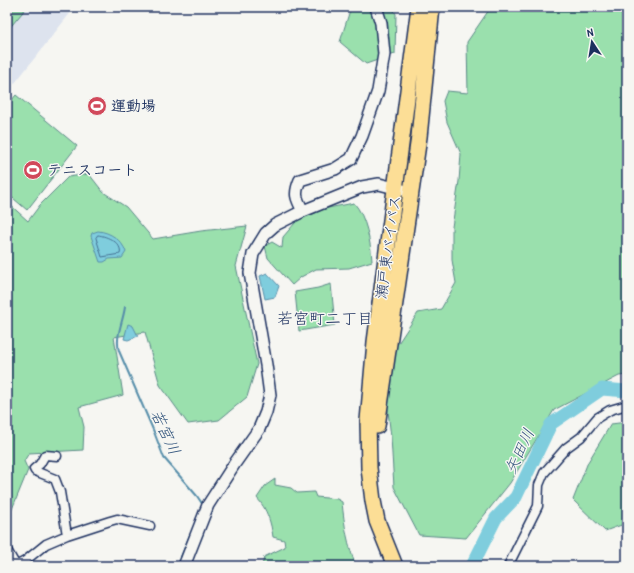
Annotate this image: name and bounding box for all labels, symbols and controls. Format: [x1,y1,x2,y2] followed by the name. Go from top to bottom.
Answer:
[572,22,612,62] north arrow
[586,25,594,40] text: N
[86,95,108,117] sports icon: 運動場
[111,95,156,116] place label: 運動場
[22,159,44,181] sports icon: テニスコート
[47,159,137,180] place label: テニスコート
[370,194,405,300] street label: 瀬戸東バイパス
[277,307,373,329] district label: 若宮町二丁目
[146,406,186,458] water label: 若宮川
[499,425,539,477] water label: 矢田川

